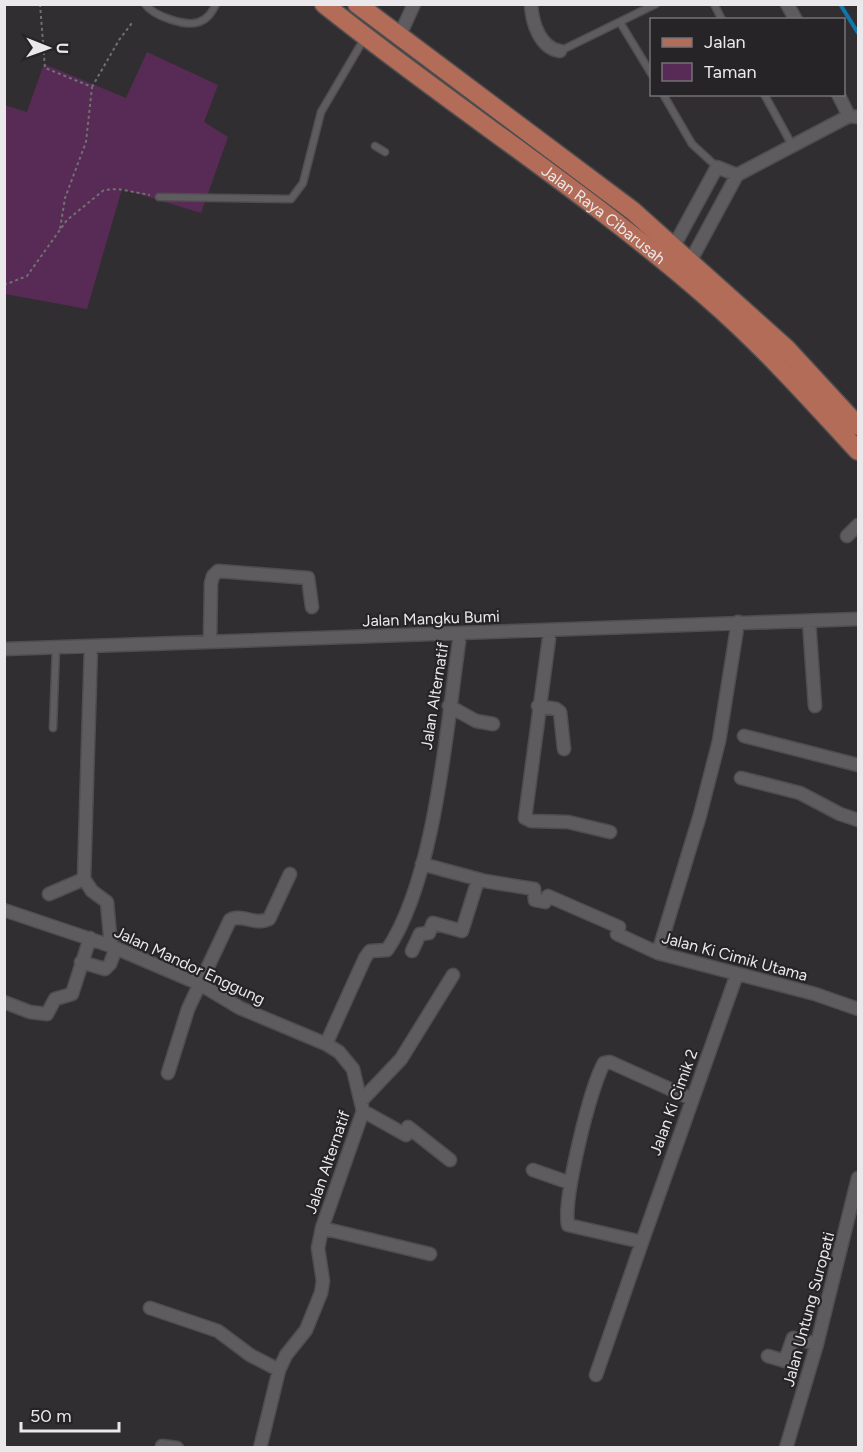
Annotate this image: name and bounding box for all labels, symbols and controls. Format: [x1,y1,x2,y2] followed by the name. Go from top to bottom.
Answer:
[18,18,78,78] north arrow
[650,18,845,96] legend
[704,31,746,53] text: Jalan
[53,42,72,54] text: U
[704,61,757,83] text: Taman
[538,161,669,268] street label: Jalan Raya Cibarusah
[362,607,500,630] street label: Jalan Mangku Bumi
[417,641,452,751] street label: Jalan Alternatif
[111,922,268,1009] street label: Jalan Mandor Enggung
[660,928,810,985] street label: Jalan Ki Cimik Utama
[645,1046,701,1158] street label: Jalan Ki Cimik 2
[301,1108,354,1216] street label: Jalan Alternatif
[779,1230,838,1389] street label: Jalan Untung Suropati
[21,1395,118,1433] scale bar
[30,1405,72,1427] text: 50 m

